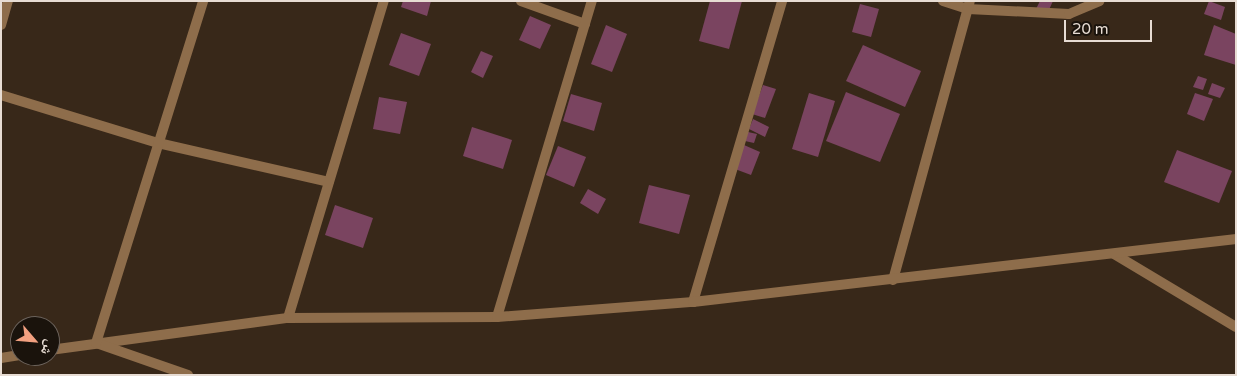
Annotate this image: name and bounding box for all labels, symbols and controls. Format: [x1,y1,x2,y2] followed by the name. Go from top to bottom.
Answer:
[1067,10,1154,42] scale bar
[1072,20,1109,38] text: 20 m
[10,316,60,366] north arrow
[37,337,59,358] text: ش

